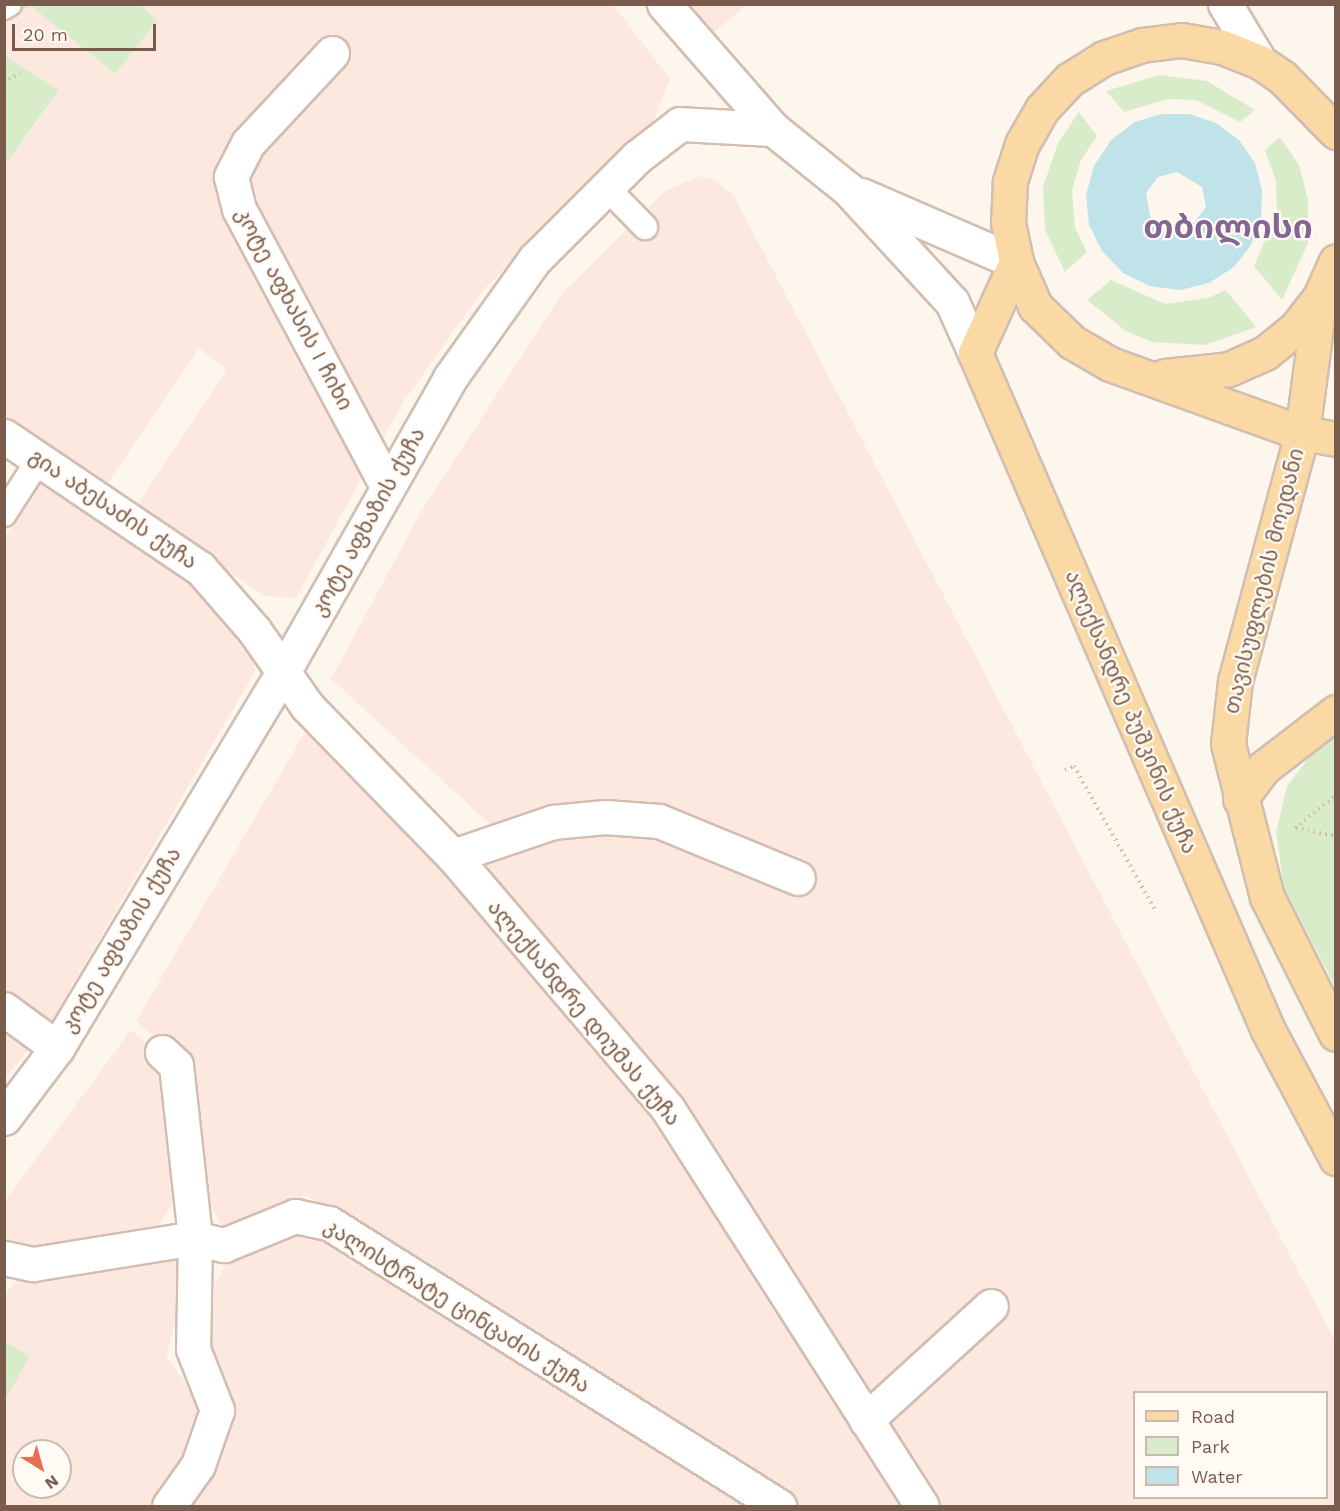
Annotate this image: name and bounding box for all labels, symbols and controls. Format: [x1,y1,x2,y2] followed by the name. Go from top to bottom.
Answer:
[15,12,159,50] scale bar
[23,24,68,45] text: 20 m
[230,204,358,414] street label: კოტე აფხასის I ჩიხი
[1143,207,1313,247] district label: თბილისი
[306,423,430,621] street label: კოტე აფხაზის ქუჩა
[24,443,202,575] street label: გია აბესაძის ქუჩა
[1219,446,1309,716] street label: თავისუფლების მოედანი
[1060,566,1202,858] street label: ალექსანდრე პუშკინის ქუჩა
[56,843,186,1037] street label: კოტე აფხაზის ქუჩა
[482,895,686,1131] street label: ალექსანდრე დიუმას ქუჩა
[319,1214,595,1398] street label: კალისტრატე ცინცაძის ქუჩა
[1133,1391,1328,1499] legend
[1191,1406,1235,1427] text: Road
[1191,1436,1230,1457] text: Park
[12,1439,72,1499] north arrow
[1191,1466,1243,1487] text: Water
[41,1471,62,1493] text: N

